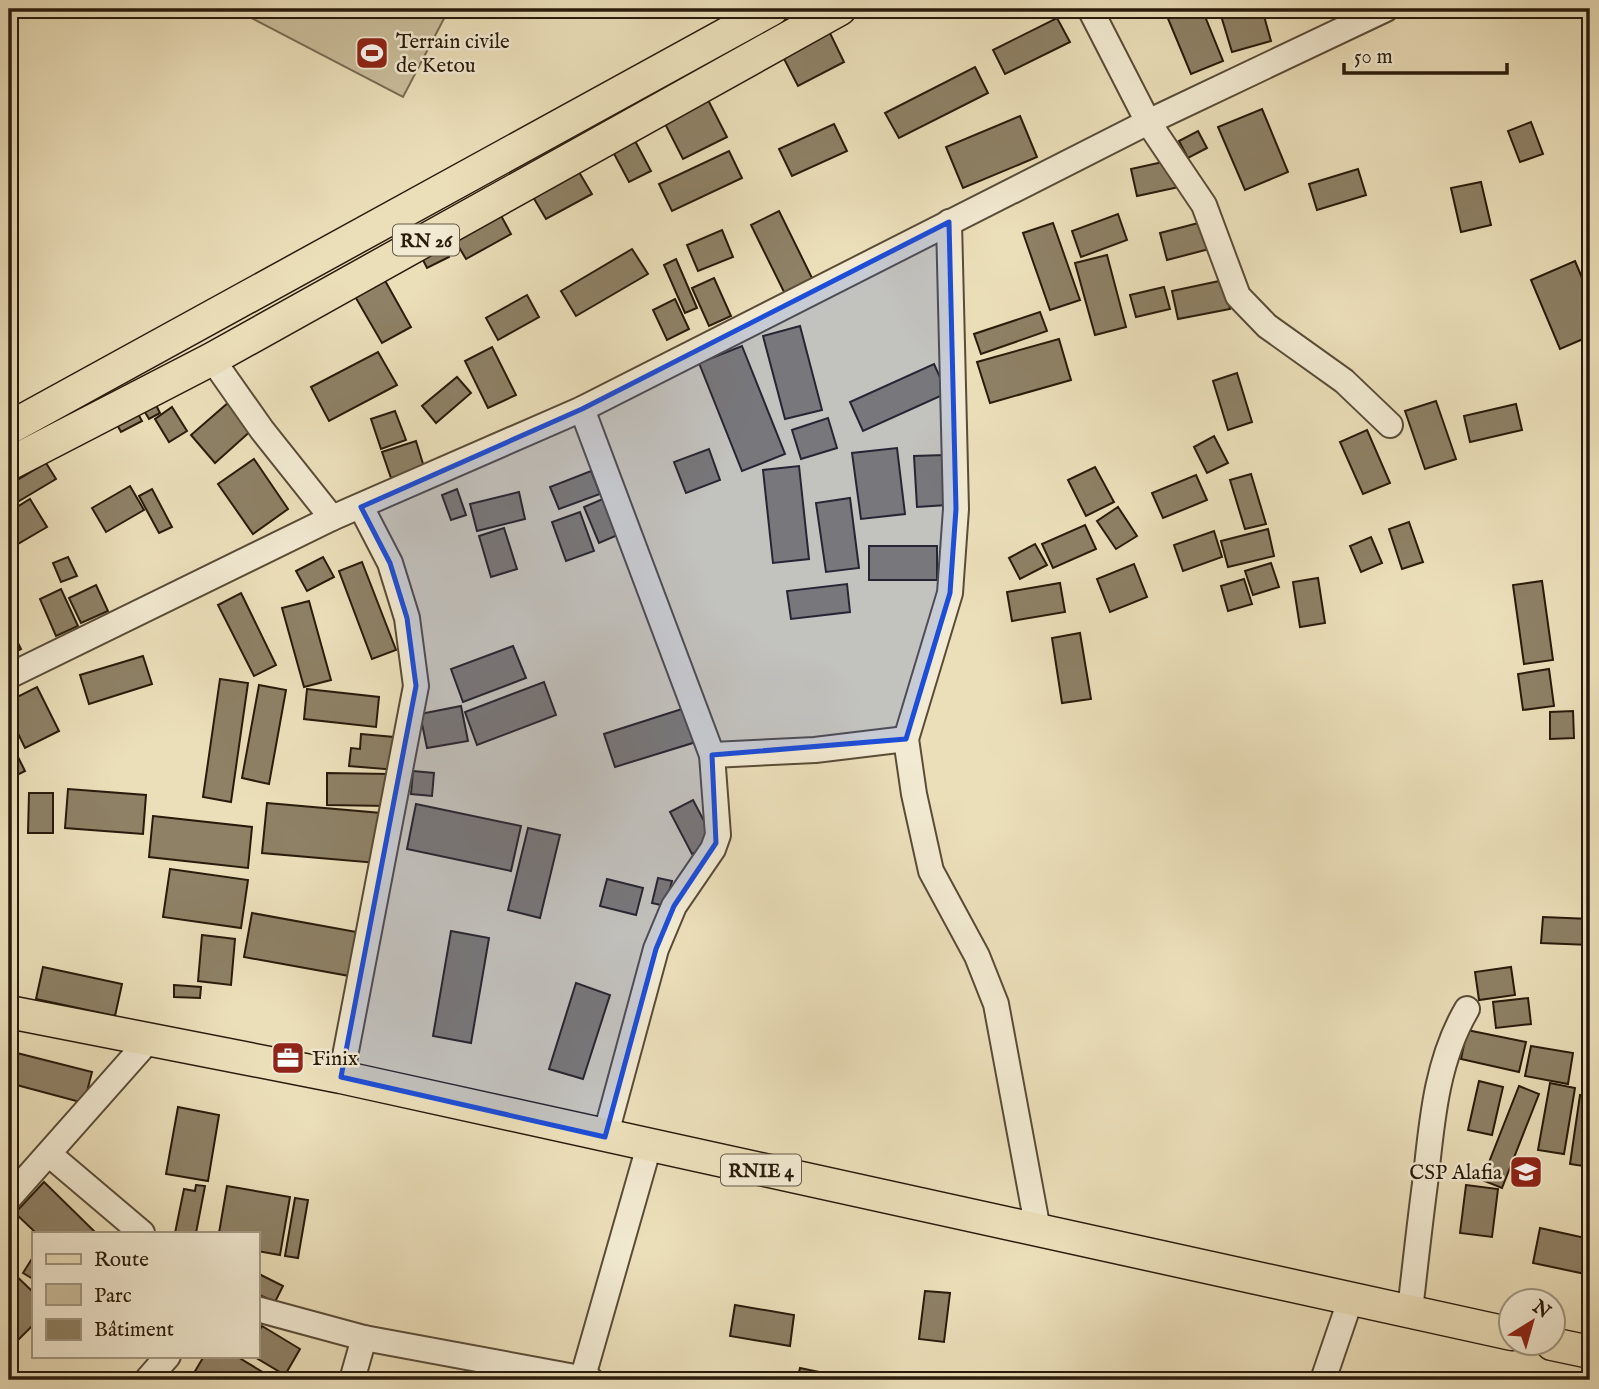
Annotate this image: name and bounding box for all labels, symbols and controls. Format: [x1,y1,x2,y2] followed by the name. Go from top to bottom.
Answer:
[396,29,510,80] place label: Terrain civile de Ketou
[1344,32,1506,76] scale bar
[353,34,391,72] sports icon: Terrain civile de Ketou
[1354,44,1393,71] text: 50 m
[393,224,459,256] road number: RN 26
[269,1039,307,1077] office icon: Finix
[312,1046,358,1073] place label: Finix
[1507,1153,1545,1191] school or university icon: CSP Alafia
[721,1154,801,1186] road number: RNIE 4
[1409,1160,1503,1187] place label: CSP Alafia
[32,1232,259,1358] legend
[94,1247,149,1274] text: Route
[94,1283,132,1310] text: Parc
[1498,1288,1568,1358] north arrow
[1526,1295,1555,1325] text: N
[94,1317,174,1344] text: Bâtiment

